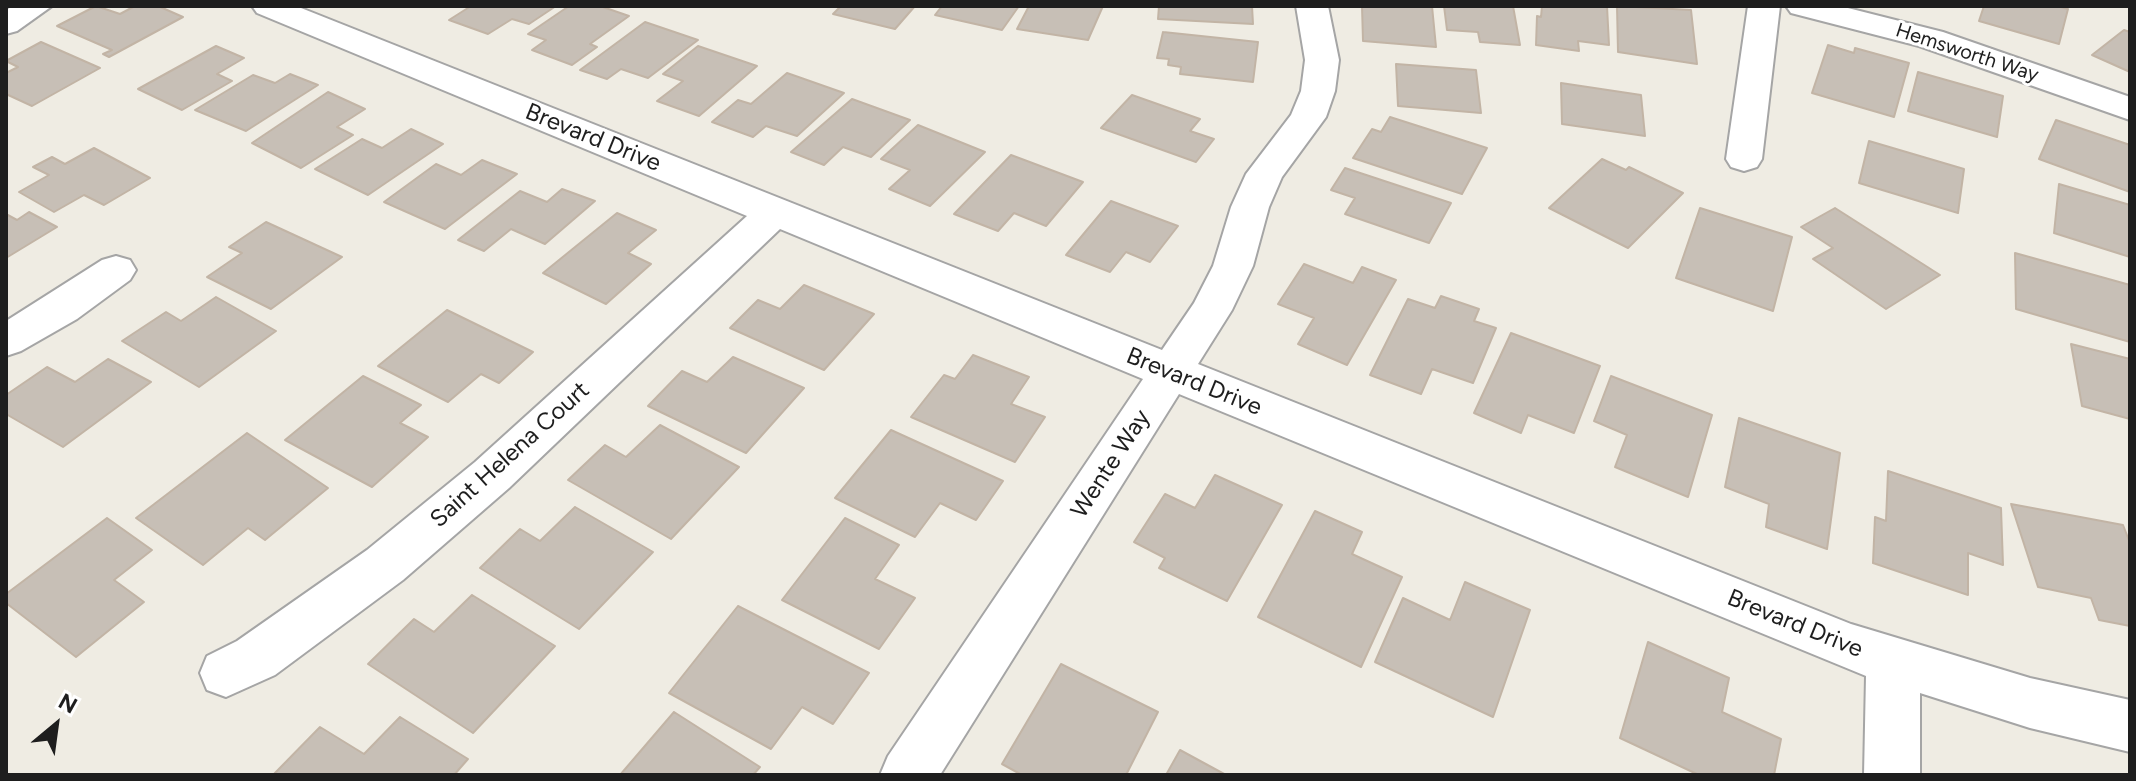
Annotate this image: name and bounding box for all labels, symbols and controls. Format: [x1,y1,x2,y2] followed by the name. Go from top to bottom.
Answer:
[1893,19,2041,87] street label: Hemsworth Way
[521,98,665,178] street label: Brevard Drive
[1122,342,1266,422] street label: Brevard Drive
[425,376,595,534] street label: Saint Helena Court
[1065,404,1157,524] street label: Wente Way
[1723,584,1867,664] street label: Brevard Drive
[16,685,96,765] north arrow
[54,688,82,720] text: N

